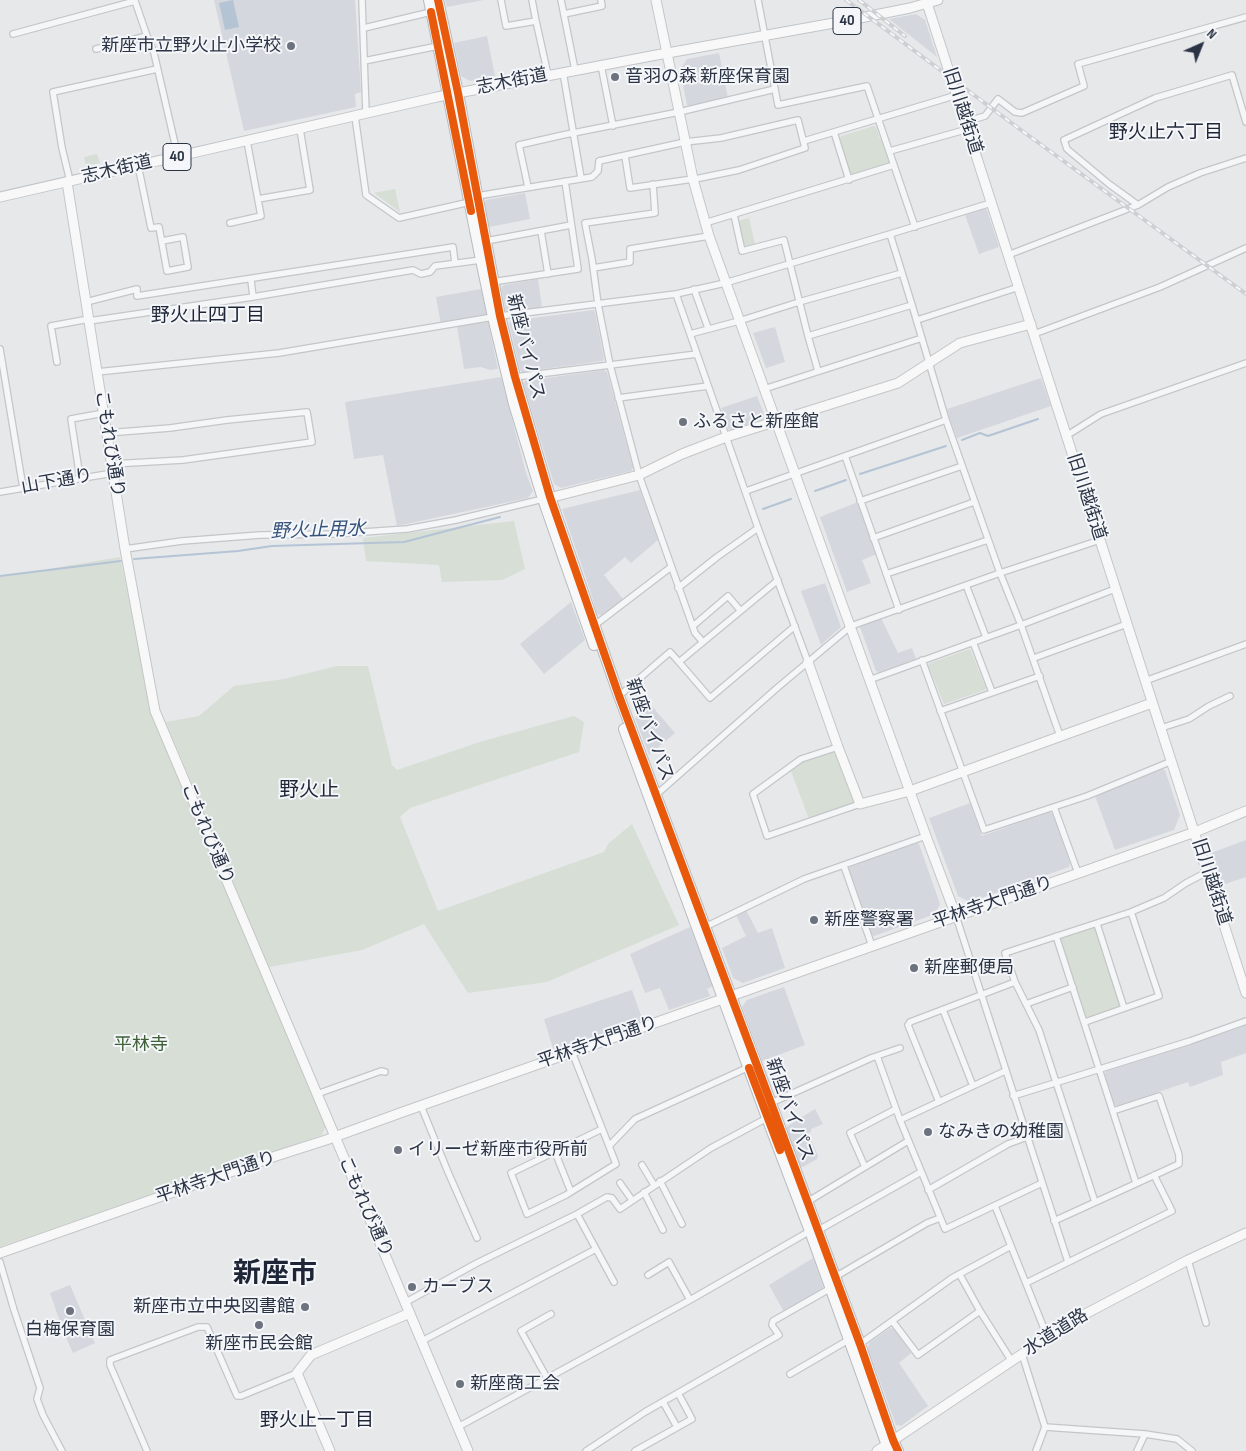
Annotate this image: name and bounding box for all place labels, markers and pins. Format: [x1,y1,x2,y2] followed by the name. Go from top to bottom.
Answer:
[101,35,281,57] place label: 新座市立野火止小学校
[285,40,297,52] marker: 新座市立野火止小学校
[625,66,790,88] place label: 音羽の森 新座保育園
[609,71,621,83] marker: 音羽の森 新座保育園
[693,411,819,433] place label: ふるさと新座館
[677,416,689,428] marker: ふるさと新座館
[824,909,914,931] place label: 新座警察署
[808,914,820,926] marker: 新座警察署
[924,957,1014,979] place label: 新座郵便局
[908,962,920,974] marker: 新座郵便局
[938,1121,1064,1143] place label: なみきの幼稚園
[922,1126,934,1138] marker: なみきの幼稚園
[408,1139,588,1161] place label: イリーゼ新座市役所前
[392,1144,404,1156] marker: イリーゼ新座市役所前
[422,1276,494,1298] place label: カーブス
[406,1281,418,1293] marker: カーブス
[133,1296,295,1318] place label: 新座市立中央図書館
[299,1301,311,1313] marker: 新座市立中央図書館
[64,1305,76,1317] marker: 白梅保育園
[25,1319,115,1341] place label: 白梅保育園
[253,1319,265,1331] marker: 新座市民会館
[205,1333,313,1355] place label: 新座市民会館
[470,1373,560,1395] place label: 新座商工会
[454,1378,466,1390] marker: 新座商工会

